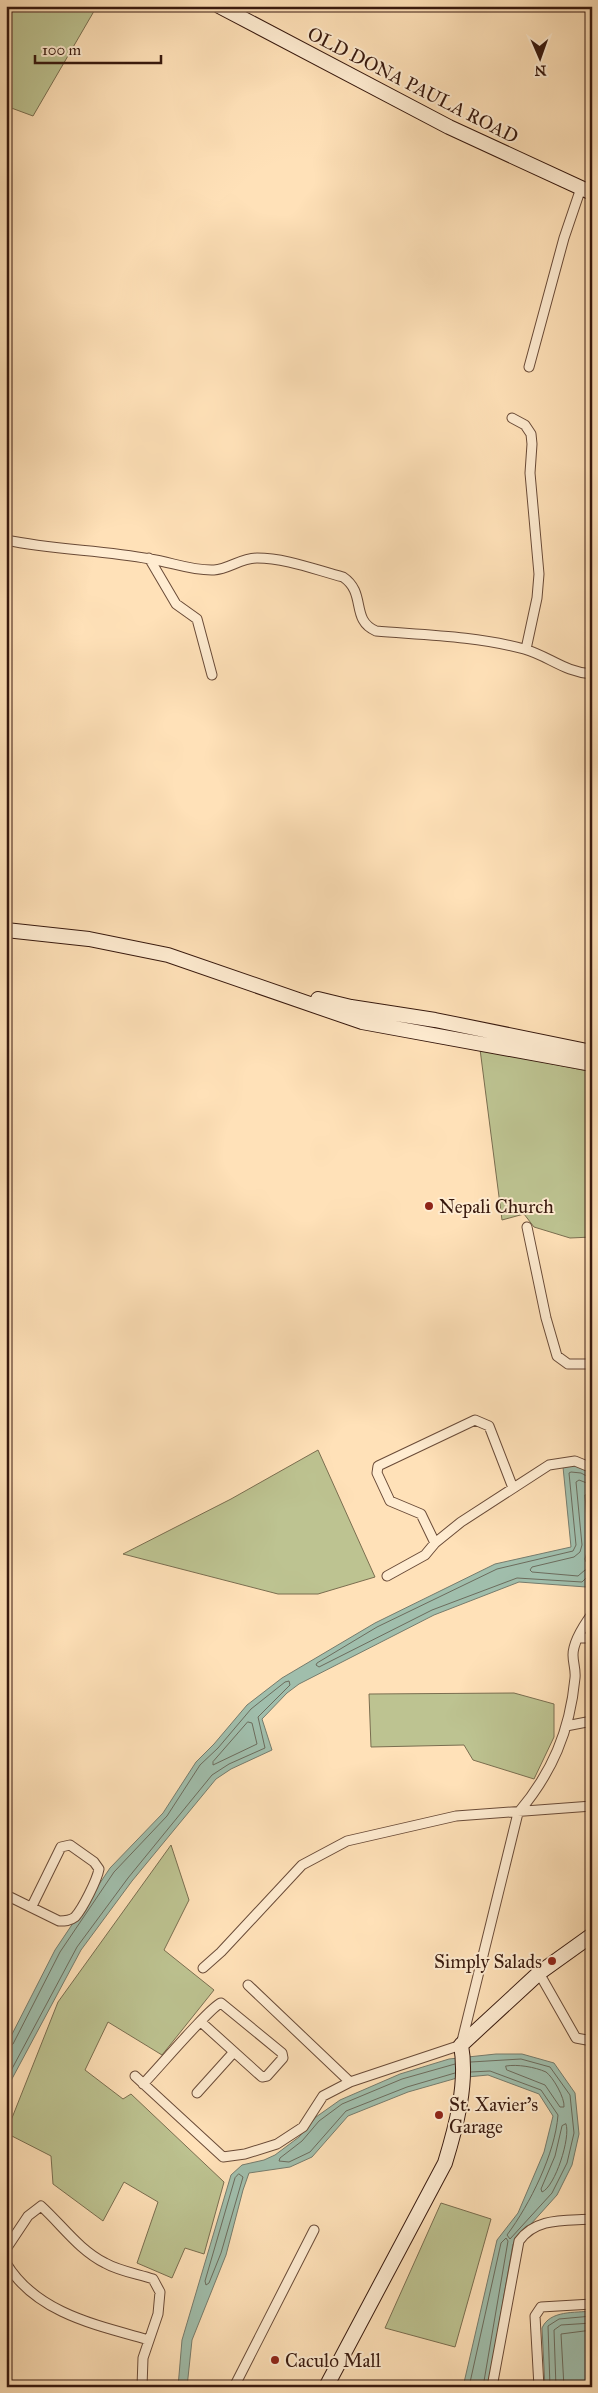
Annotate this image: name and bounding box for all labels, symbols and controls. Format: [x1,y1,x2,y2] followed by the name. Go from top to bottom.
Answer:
[304,22,522,148] street label: OLD DONA PAULA ROAD
[35,32,161,64] scale bar
[516,32,566,82] north arrow
[42,41,82,59] text: 100 m
[534,62,547,79] text: N
[439,1195,554,1218] place label: Nepali Church
[423,1200,435,1212] marker: Nepali Church
[434,1950,542,1973] place label: Simply Salads
[546,1955,558,1967] marker: Simply Salads
[449,2093,538,2139] place label: St. Xavier's Garage
[433,2109,445,2121] marker: St. Xavier's Garage
[285,2349,382,2372] place label: Caculo Mall
[269,2354,281,2366] marker: Caculo Mall

